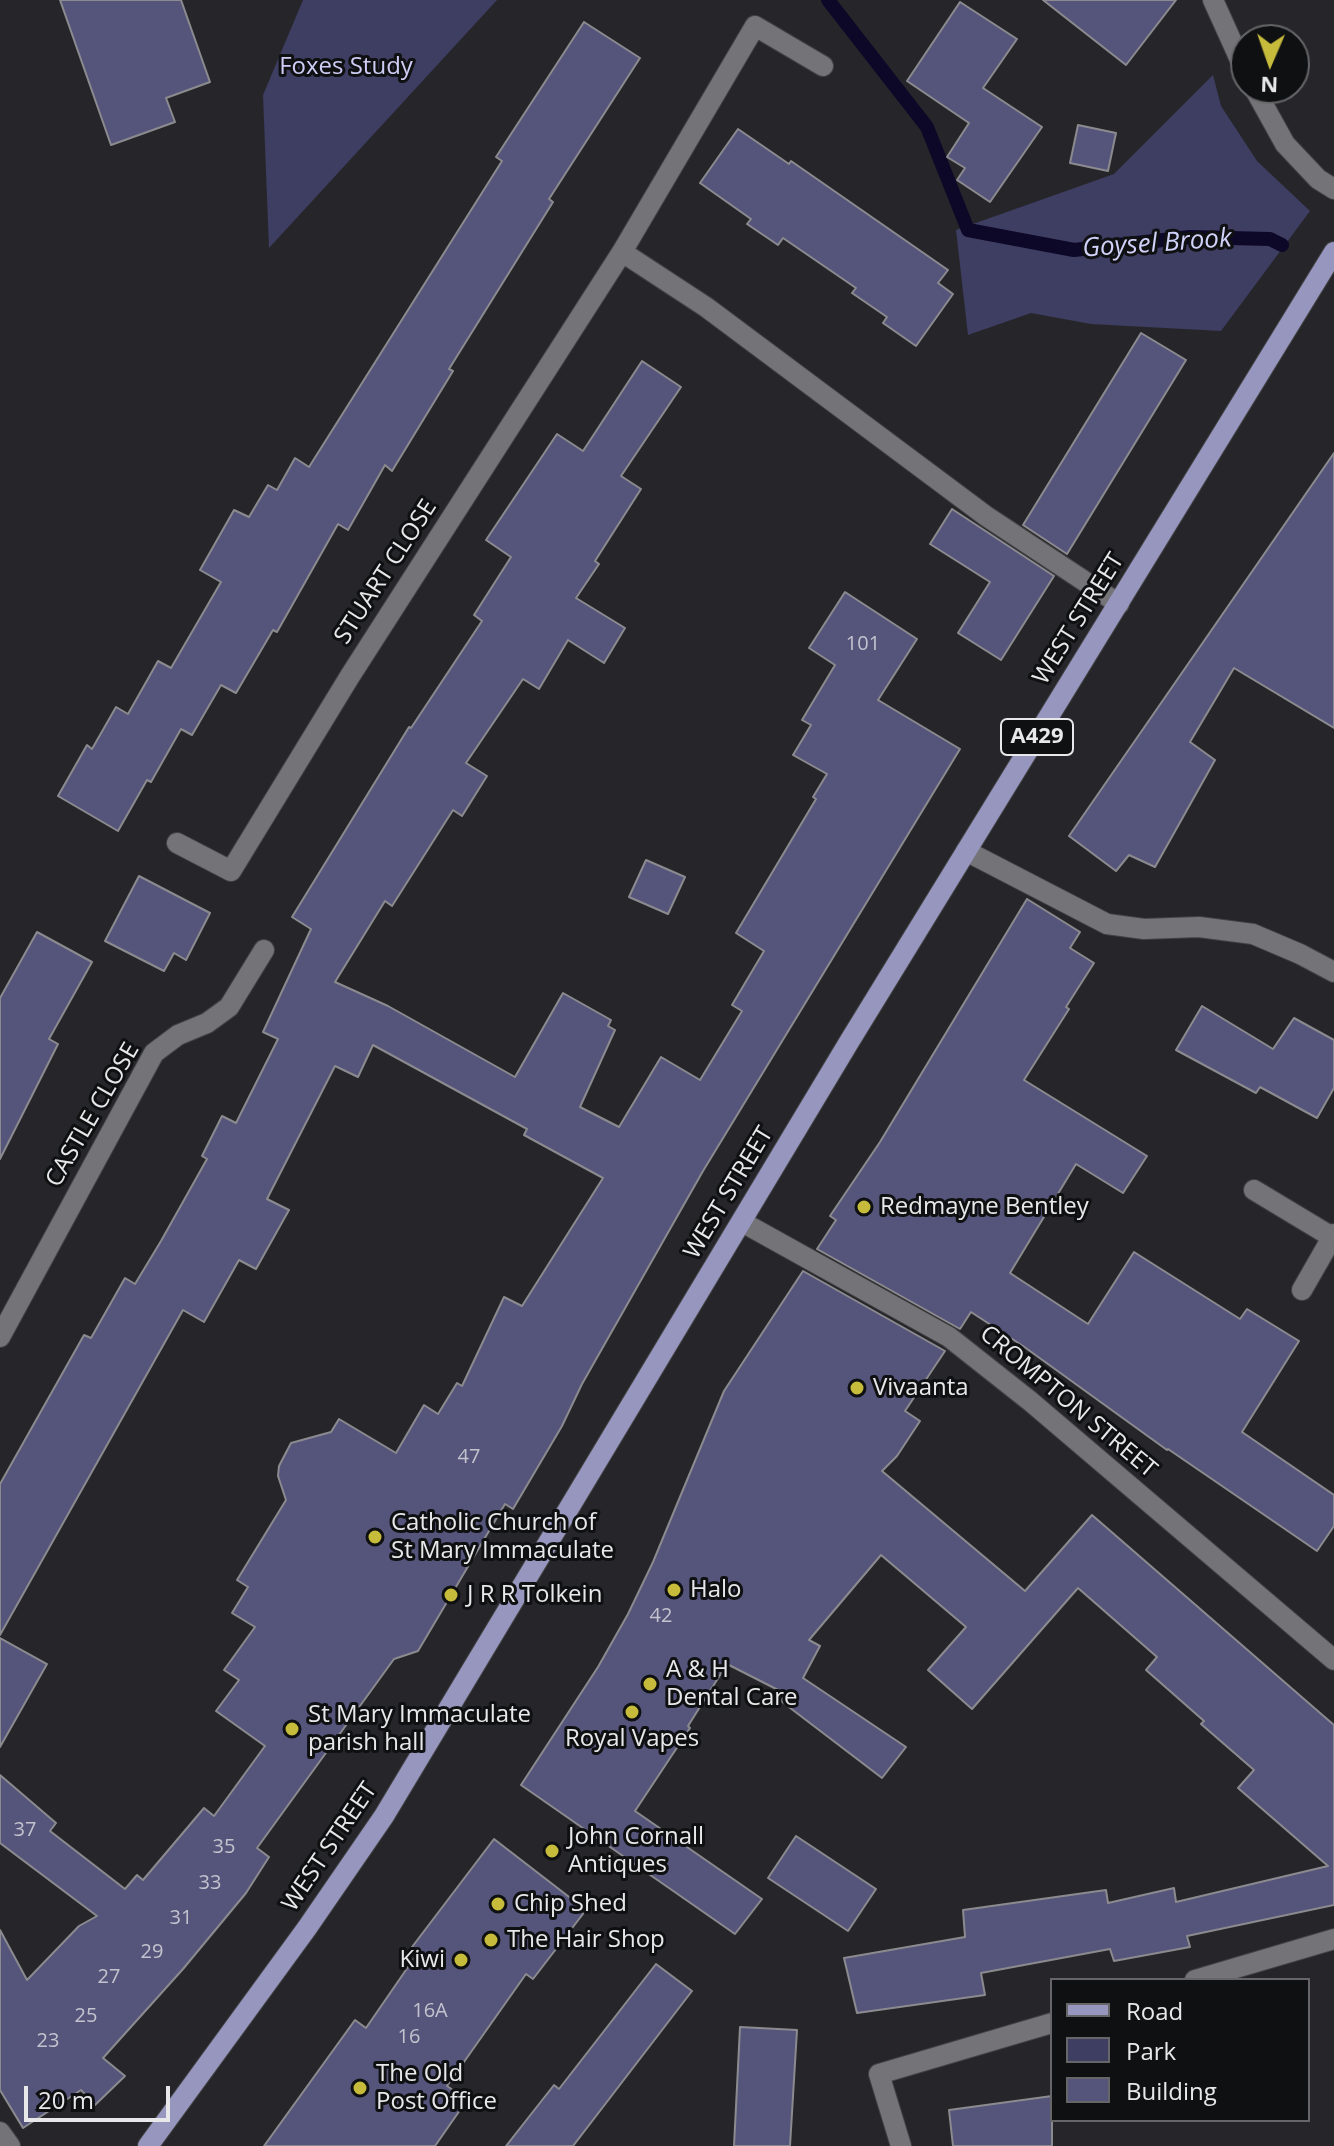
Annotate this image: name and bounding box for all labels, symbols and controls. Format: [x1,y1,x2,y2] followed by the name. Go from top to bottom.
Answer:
[1230,24,1310,104] north arrow
[279,53,413,81] park label: Foxes Study
[1260,71,1279,101] text: N
[1081,223,1233,265] water label: Goysel Brook
[329,494,443,650] street label: STUART CLOSE
[1027,548,1131,690] street label: WEST STREET
[846,632,880,656] house number: 101
[1001,719,1073,755] road number: A429
[40,1038,146,1192] street label: CASTLE CLOSE
[678,1122,780,1264] street label: WEST STREET
[880,1193,1089,1221] place label: Redmayne Bentley
[855,1198,873,1216] marker: Redmayne Bentley
[974,1320,1162,1484] street label: CROMPTON STREET
[873,1374,969,1402] place label: Vivaanta
[848,1379,866,1397] marker: Vivaanta
[458,1445,480,1469] house number: 47
[391,1509,614,1565] place label: Catholic Church of St Mary Immaculate
[366,1528,384,1546] marker: Catholic Church of St Mary Immaculate
[690,1576,742,1604] place label: Halo
[467,1581,602,1609] place label: J R R Tolkein
[665,1581,683,1599] marker: Halo
[442,1586,460,1604] marker: J R R Tolkein
[650,1604,672,1628] house number: 42
[666,1656,798,1712] place label: A & H Dental Care
[641,1675,659,1693] marker: A & H Dental Care
[308,1701,531,1757] place label: St Mary Immaculate parish hall
[623,1703,641,1721] marker: Royal Vapes
[283,1720,301,1738] marker: St Mary Immaculate parish hall
[565,1725,699,1753] place label: Royal Vapes
[276,1777,384,1917] street label: WEST STREET
[14,1818,36,1842] house number: 37
[568,1823,704,1879] place label: John Cornall Antiques
[213,1835,235,1859] house number: 35
[543,1842,561,1860] marker: John Cornall Antiques
[199,1871,221,1895] house number: 33
[514,1890,627,1918] place label: Chip Shed
[489,1895,507,1913] marker: Chip Shed
[170,1906,192,1930] house number: 31
[507,1926,665,1954] place label: The Hair Shop
[482,1931,500,1949] marker: The Hair Shop
[141,1940,163,1964] house number: 29
[400,1946,445,1974] place label: Kiwi
[452,1951,470,1969] marker: Kiwi
[98,1965,120,1989] house number: 27
[1050,1978,1310,2122] legend
[1126,1994,1183,2027] text: Road
[412,1999,448,2023] house number: 16A
[75,2004,97,2028] house number: 25
[398,2025,420,2049] house number: 16
[37,2029,59,2053] house number: 23
[1126,2034,1176,2067] text: Park
[376,2060,497,2116] place label: The Old Post Office
[28,2070,174,2120] scale bar
[1126,2074,1217,2107] text: Building
[351,2079,369,2097] marker: The Old Post Office
[38,2083,94,2116] text: 20 m

